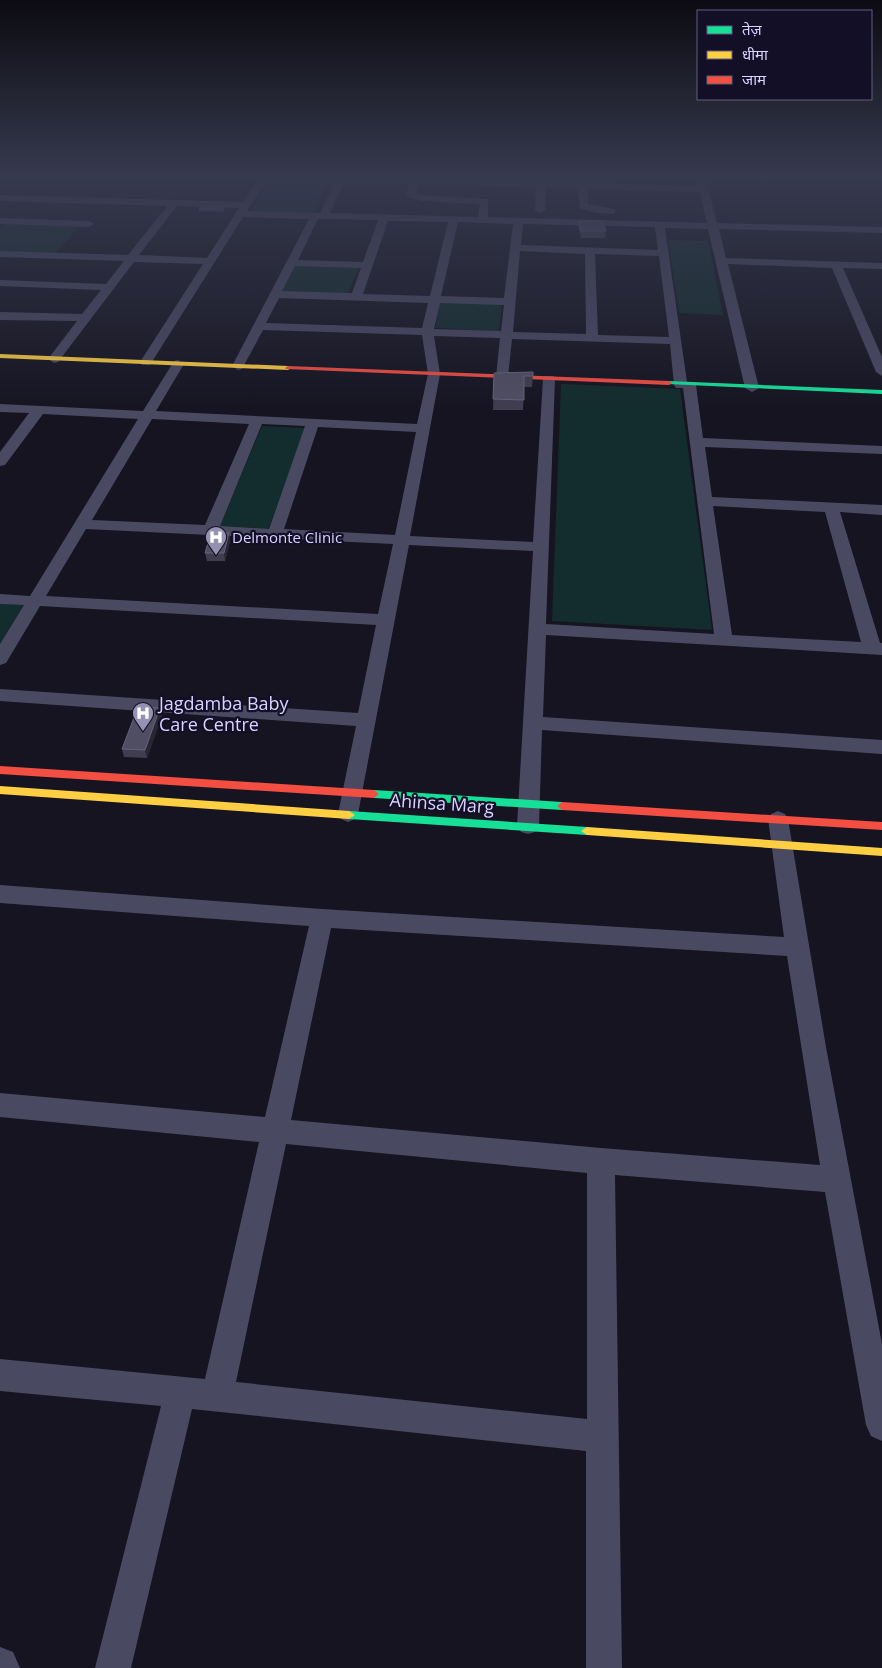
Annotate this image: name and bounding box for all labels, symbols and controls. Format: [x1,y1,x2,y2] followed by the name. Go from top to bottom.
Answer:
[697,10,872,100] legend
[742,19,763,39] text: तेज़
[742,44,769,64] text: धीमा
[742,69,767,89] text: जाम
[204,525,228,556] hospital icon: Delmonte Clinic
[232,527,342,547] place label: Delmonte Clinic
[157,691,290,736] place label: Jagdamba Baby Care Centre
[131,701,155,732] hospital icon: Jagdamba Baby Care Centre
[389,787,495,819] street label: Ahinsa Marg

